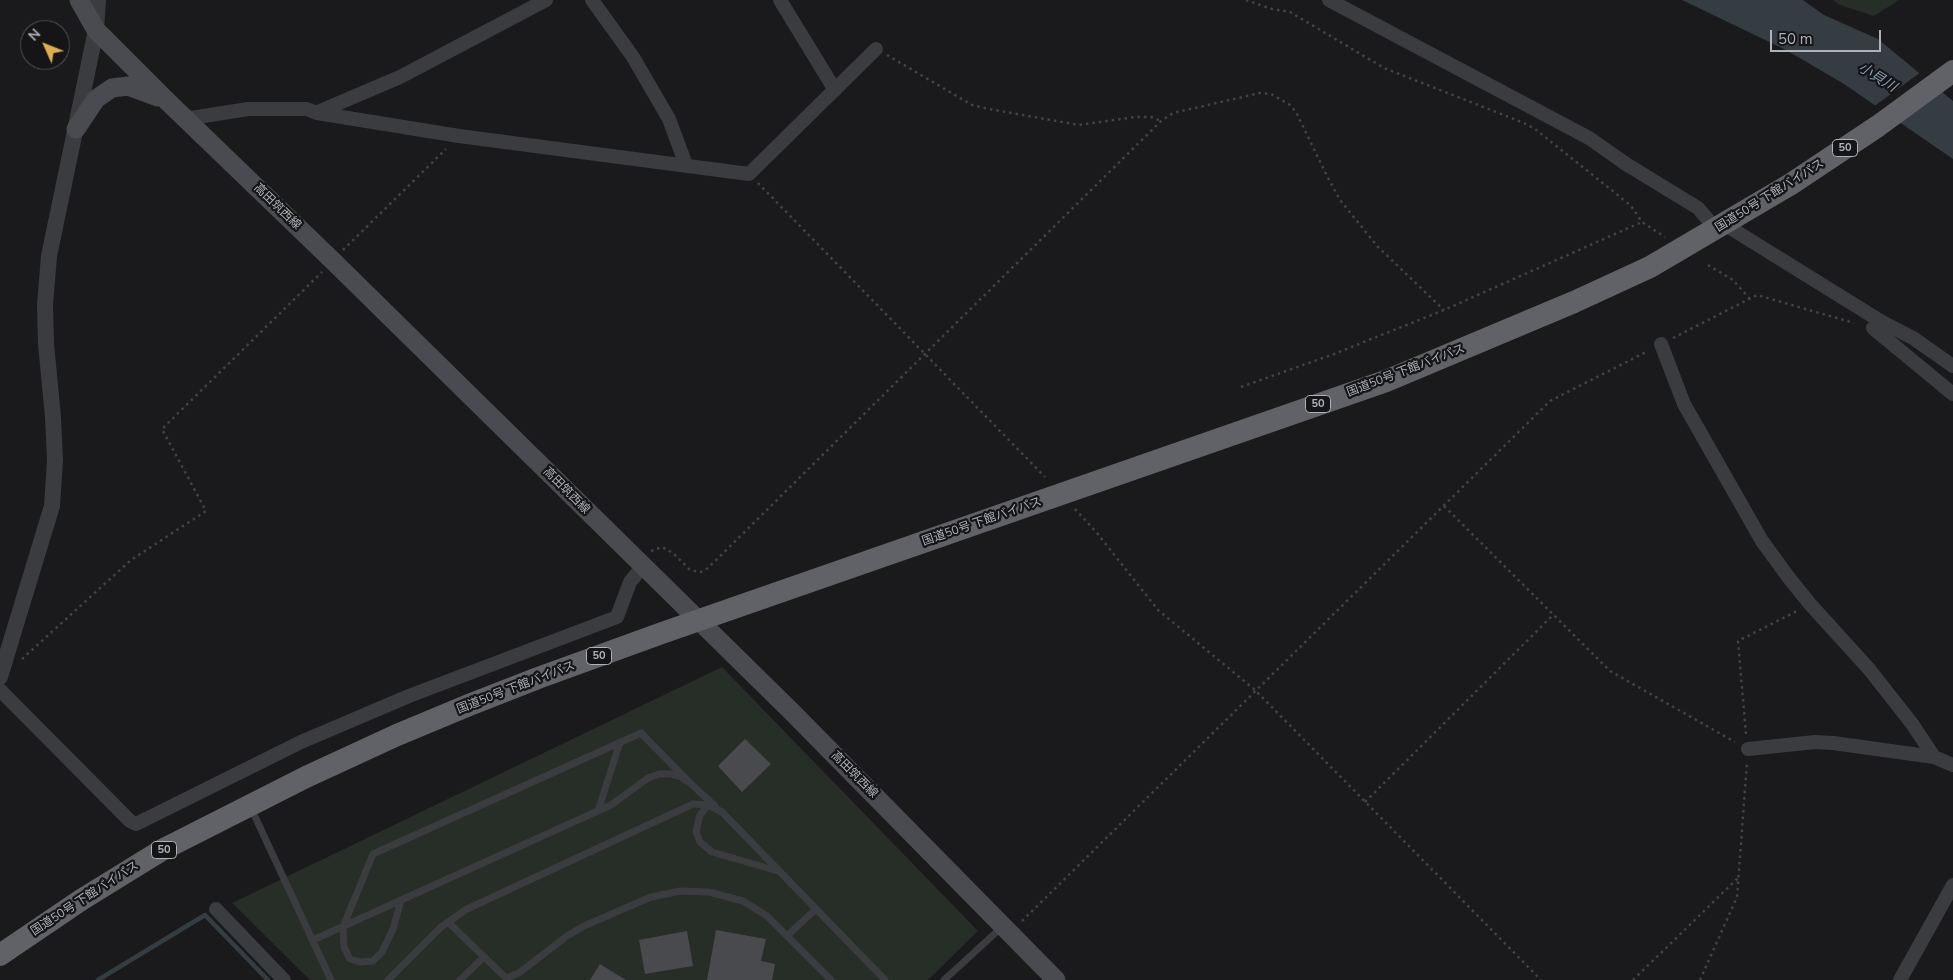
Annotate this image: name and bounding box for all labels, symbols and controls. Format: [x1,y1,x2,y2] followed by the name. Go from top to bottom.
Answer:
[20,20,70,70] north arrow
[1773,20,1884,52] scale bar
[24,25,45,45] text: N
[1778,29,1813,49] text: 50 m
[1855,60,1899,96] water label: 小貝川
[1832,140,1858,156] road number: 50
[1713,157,1827,235] street label: 国道50号 下館バイパス
[250,181,304,233] street label: 高田筑西線
[1345,342,1467,400] street label: 国道50号 下館バイパス
[1306,396,1330,412] road number: 50
[540,465,592,517] street label: 高田筑西線
[920,495,1044,549] street label: 国道50号 下館バイパス
[586,648,612,664] road number: 50
[455,659,577,717] street label: 国道50号 下館バイパス
[828,749,880,801] street label: 高田筑西線
[152,842,176,858] road number: 50
[28,859,142,939] street label: 国道50号 下館バイパス

